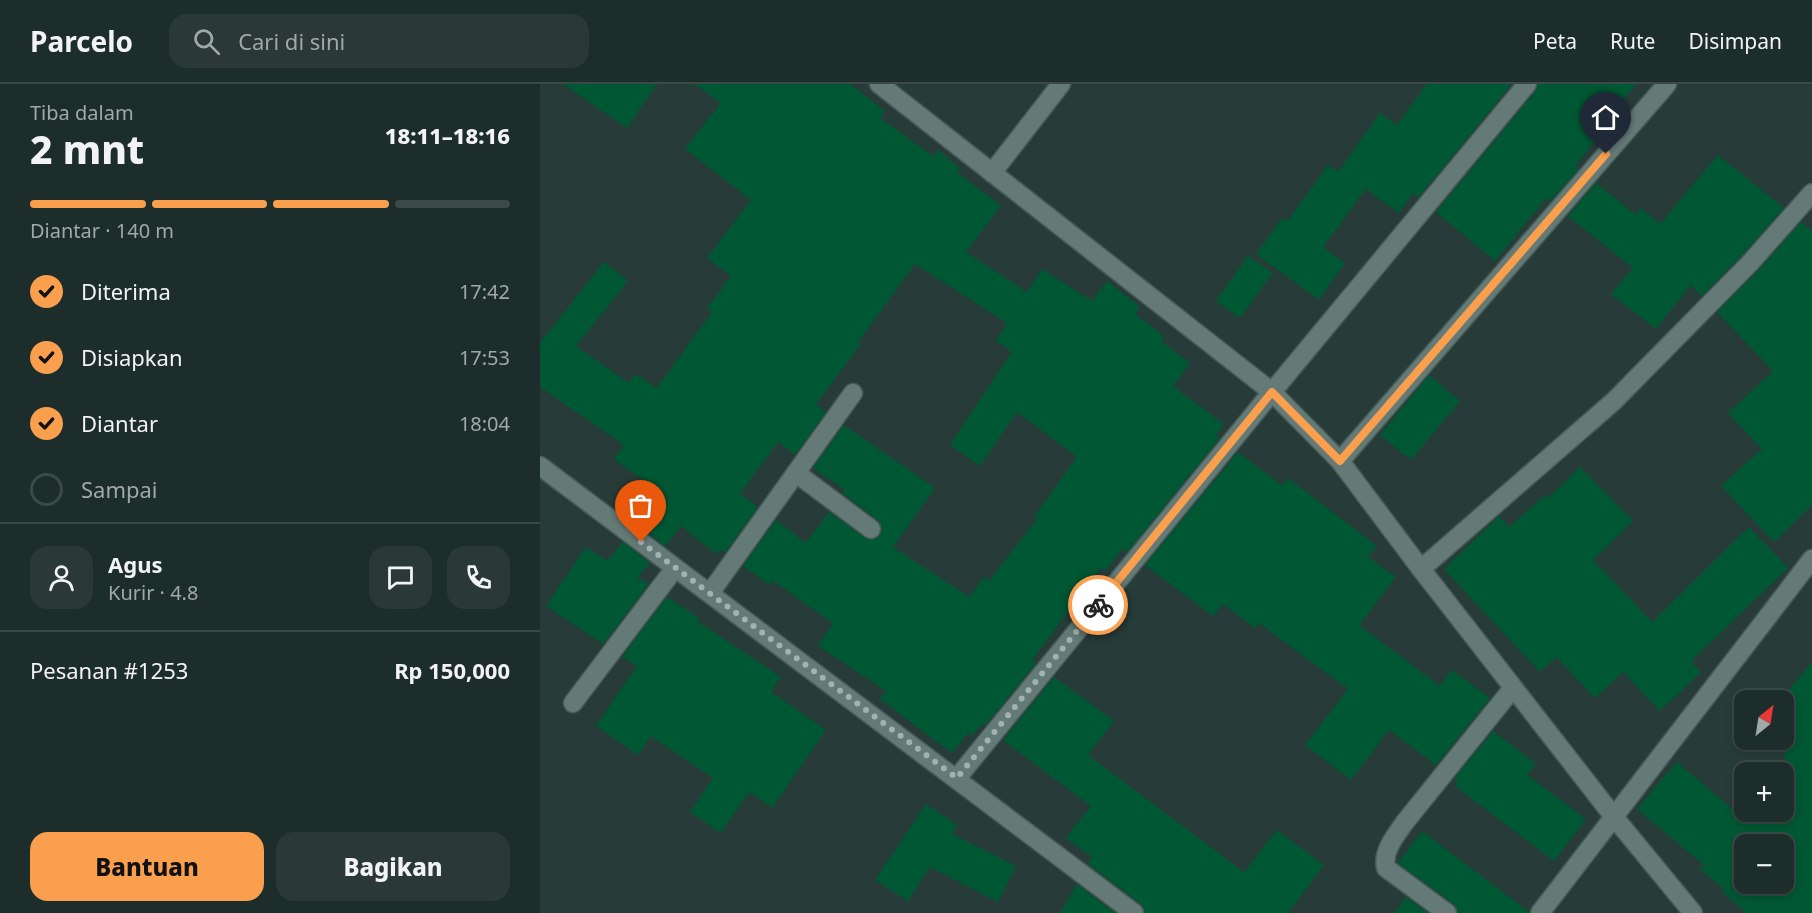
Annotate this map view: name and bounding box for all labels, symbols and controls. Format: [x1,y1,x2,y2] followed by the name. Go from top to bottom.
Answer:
[169,14,589,68] search box
[30,22,133,60] text: Parcelo
[190,25,223,58] icon: search
[238,26,345,56] text: Cari di sini
[1533,27,1577,55] text: Peta
[1610,27,1655,55] text: Rute
[1688,27,1782,55] text: Disimpan
[1580,92,1631,154] pin
[30,99,134,126] text: Tiba dalam
[1589,101,1622,134] icon: home
[385,120,510,150] text: 18:11–18:16
[30,122,144,175] text: 2 mnt
[30,217,174,244] text: Diantar · 140 m
[30,275,63,308] icon: check
[81,276,171,306] text: Diterima
[459,278,510,305] text: 17:42
[30,341,63,374] icon: check
[81,342,183,372] text: Disiapkan
[459,344,510,371] text: 17:53
[30,407,63,440] icon: check
[81,408,158,438] text: Diantar
[459,410,510,437] text: 18:04
[81,474,158,504] text: Sampai
[615,480,666,542] pin
[624,489,657,522] icon: bag
[30,546,93,609] button: person
[369,546,432,609] button: chat
[447,546,510,609] button: phone
[108,549,162,579] text: Agus
[1068,575,1128,635] courier
[108,579,198,606] text: Kurir · 4.8
[1082,589,1115,622] icon: bike
[30,655,188,685] text: Pesanan #1253
[394,655,510,685] text: Rp 150,000
[1734,690,1794,750] north arrow
[1734,690,1794,894] map controls
[1734,762,1794,822] button: +
[30,832,264,901] button: Bantuan
[276,832,510,901] button: Bagikan
[1734,834,1794,894] button: −

